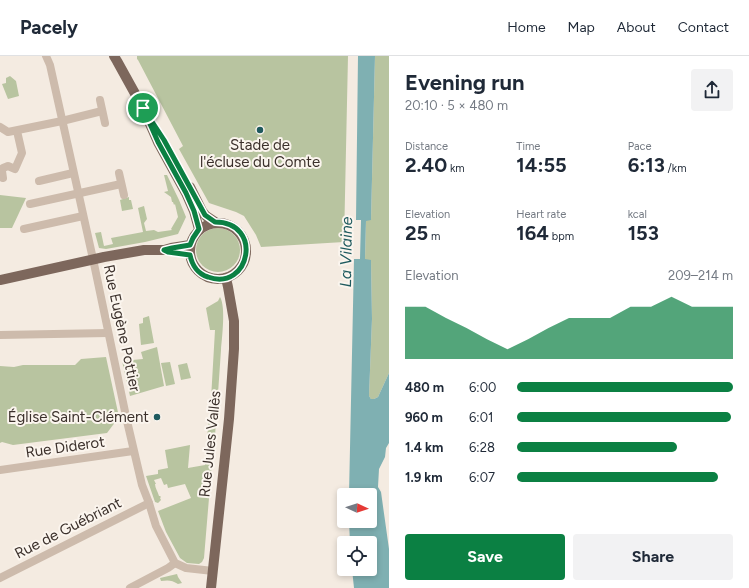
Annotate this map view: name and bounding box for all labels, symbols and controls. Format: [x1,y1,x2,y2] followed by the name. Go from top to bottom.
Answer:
[20,16,78,39] text: Pacely
[507,19,546,36] text: Home
[568,19,595,36] text: Map
[617,19,656,36] text: About
[678,19,729,36] text: Contact
[405,69,525,96] text: Evening run
[691,69,733,111] button: share
[126,91,160,125] pin
[132,97,154,119] icon: arrive
[405,98,508,113] text: 20:10 · 5 × 480 m
[255,125,265,135] marker: Stade de l'écluse du Comte
[200,136,320,171] place label: Stade de l'écluse du Comte
[405,140,448,153] text: Distance
[516,140,540,153] text: Time
[628,140,651,153] text: Pace
[405,153,447,177] text: 2.40
[516,153,567,177] text: 14:55
[628,153,665,177] text: 6:13
[447,162,465,175] text: km
[665,162,687,175] text: /km
[405,208,450,221] text: Elevation
[516,208,566,221] text: Heart rate
[628,208,647,221] text: kcal
[336,216,356,288] water label: La Vilaine
[405,221,428,245] text: 25
[516,221,549,245] text: 164
[628,221,659,245] text: 153
[428,230,440,243] text: m
[549,230,574,243] text: bpm
[100,263,144,393] street label: Rue Eugène Pottier
[405,268,458,283] text: Elevation
[668,268,733,283] text: 209–214 m
[405,380,444,395] text: 480 m
[469,380,496,395] text: 6:00
[195,390,225,498] street label: Rue Jules Vallès
[8,408,149,426] place label: Église Saint-Clément
[405,410,443,425] text: 960 m
[469,410,493,425] text: 6:01
[152,412,162,422] marker: Église Saint-Clément
[24,432,106,461] street label: Rue Diderot
[405,440,443,455] text: 1.4 km
[469,440,495,455] text: 6:28
[405,470,443,485] text: 1.9 km
[469,470,495,485] text: 6:07
[337,488,377,528] north arrow
[337,488,377,576] map controls
[12,493,125,563] street label: Rue de Guébriant
[405,534,565,580] button: Save
[573,534,733,580] button: Share
[337,536,377,576] button: locate

